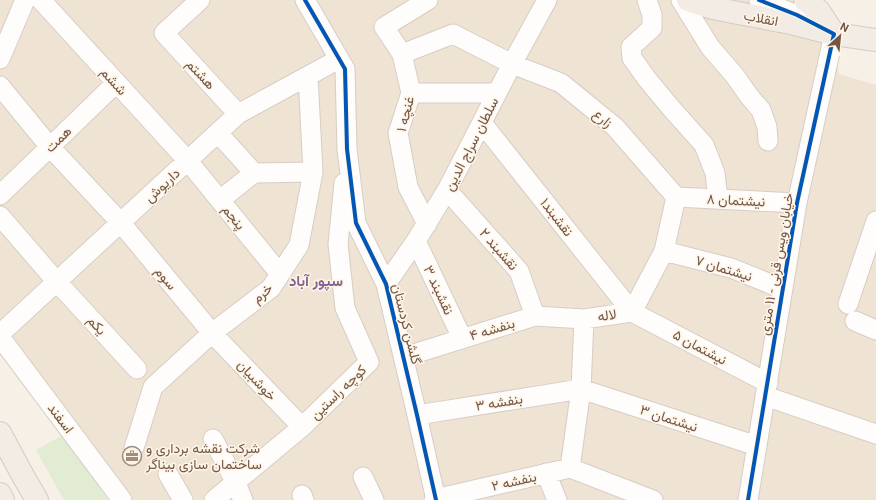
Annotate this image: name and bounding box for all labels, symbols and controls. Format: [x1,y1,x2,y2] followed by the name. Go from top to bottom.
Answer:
[742,7,780,30] street label: انقلاب
[820,16,860,56] north arrow
[838,20,851,35] text: N
[182,56,219,93] street label: هشتم
[97,64,131,99] street label: ششم
[393,94,419,134] street label: غنچه ۱
[441,95,504,195] street label: سلطان سراج الدین
[588,105,616,133] street label: زارع
[41,122,75,155] street label: همت
[141,164,184,206] street label: داریوش
[706,190,766,211] street label: نیشتمان ۸
[756,192,797,337] street label: خیابان ویس قرنی - ۱۱ متری
[536,195,577,240] street label: نقشبند۱
[218,201,249,234] street label: پنجم
[476,225,522,274] street label: نقشبند ۲
[693,252,754,285] street label: نیشتمان ۷
[151,263,180,294] street label: سوم
[420,263,457,318] street label: نقشبند ۳
[289,272,343,291] district label: سپور آباد
[248,280,276,307] street label: خرم
[388,282,425,366] street label: گلشن کردستان
[596,306,618,324] street label: لاله
[83,312,110,339] street label: یکم
[467,315,517,344] street label: بنفشه ۴
[670,326,730,369] street label: نیشتمان ۵
[233,356,280,404] street label: خوشبیان
[307,361,371,424] street label: کوچه راستین
[474,390,524,415] street label: بنفشه ۳
[45,400,77,436] street label: اسفند
[638,401,700,436] street label: نیشتمان ۳
[145,440,262,473] place label: شرکت نقشه برداری و ساختمان سازی بیناگر
[121,445,143,467] office icon: شرکت نقشه برداری و ساختمان سازی بیناگر
[490,468,538,495] street label: بنفشه ۲

